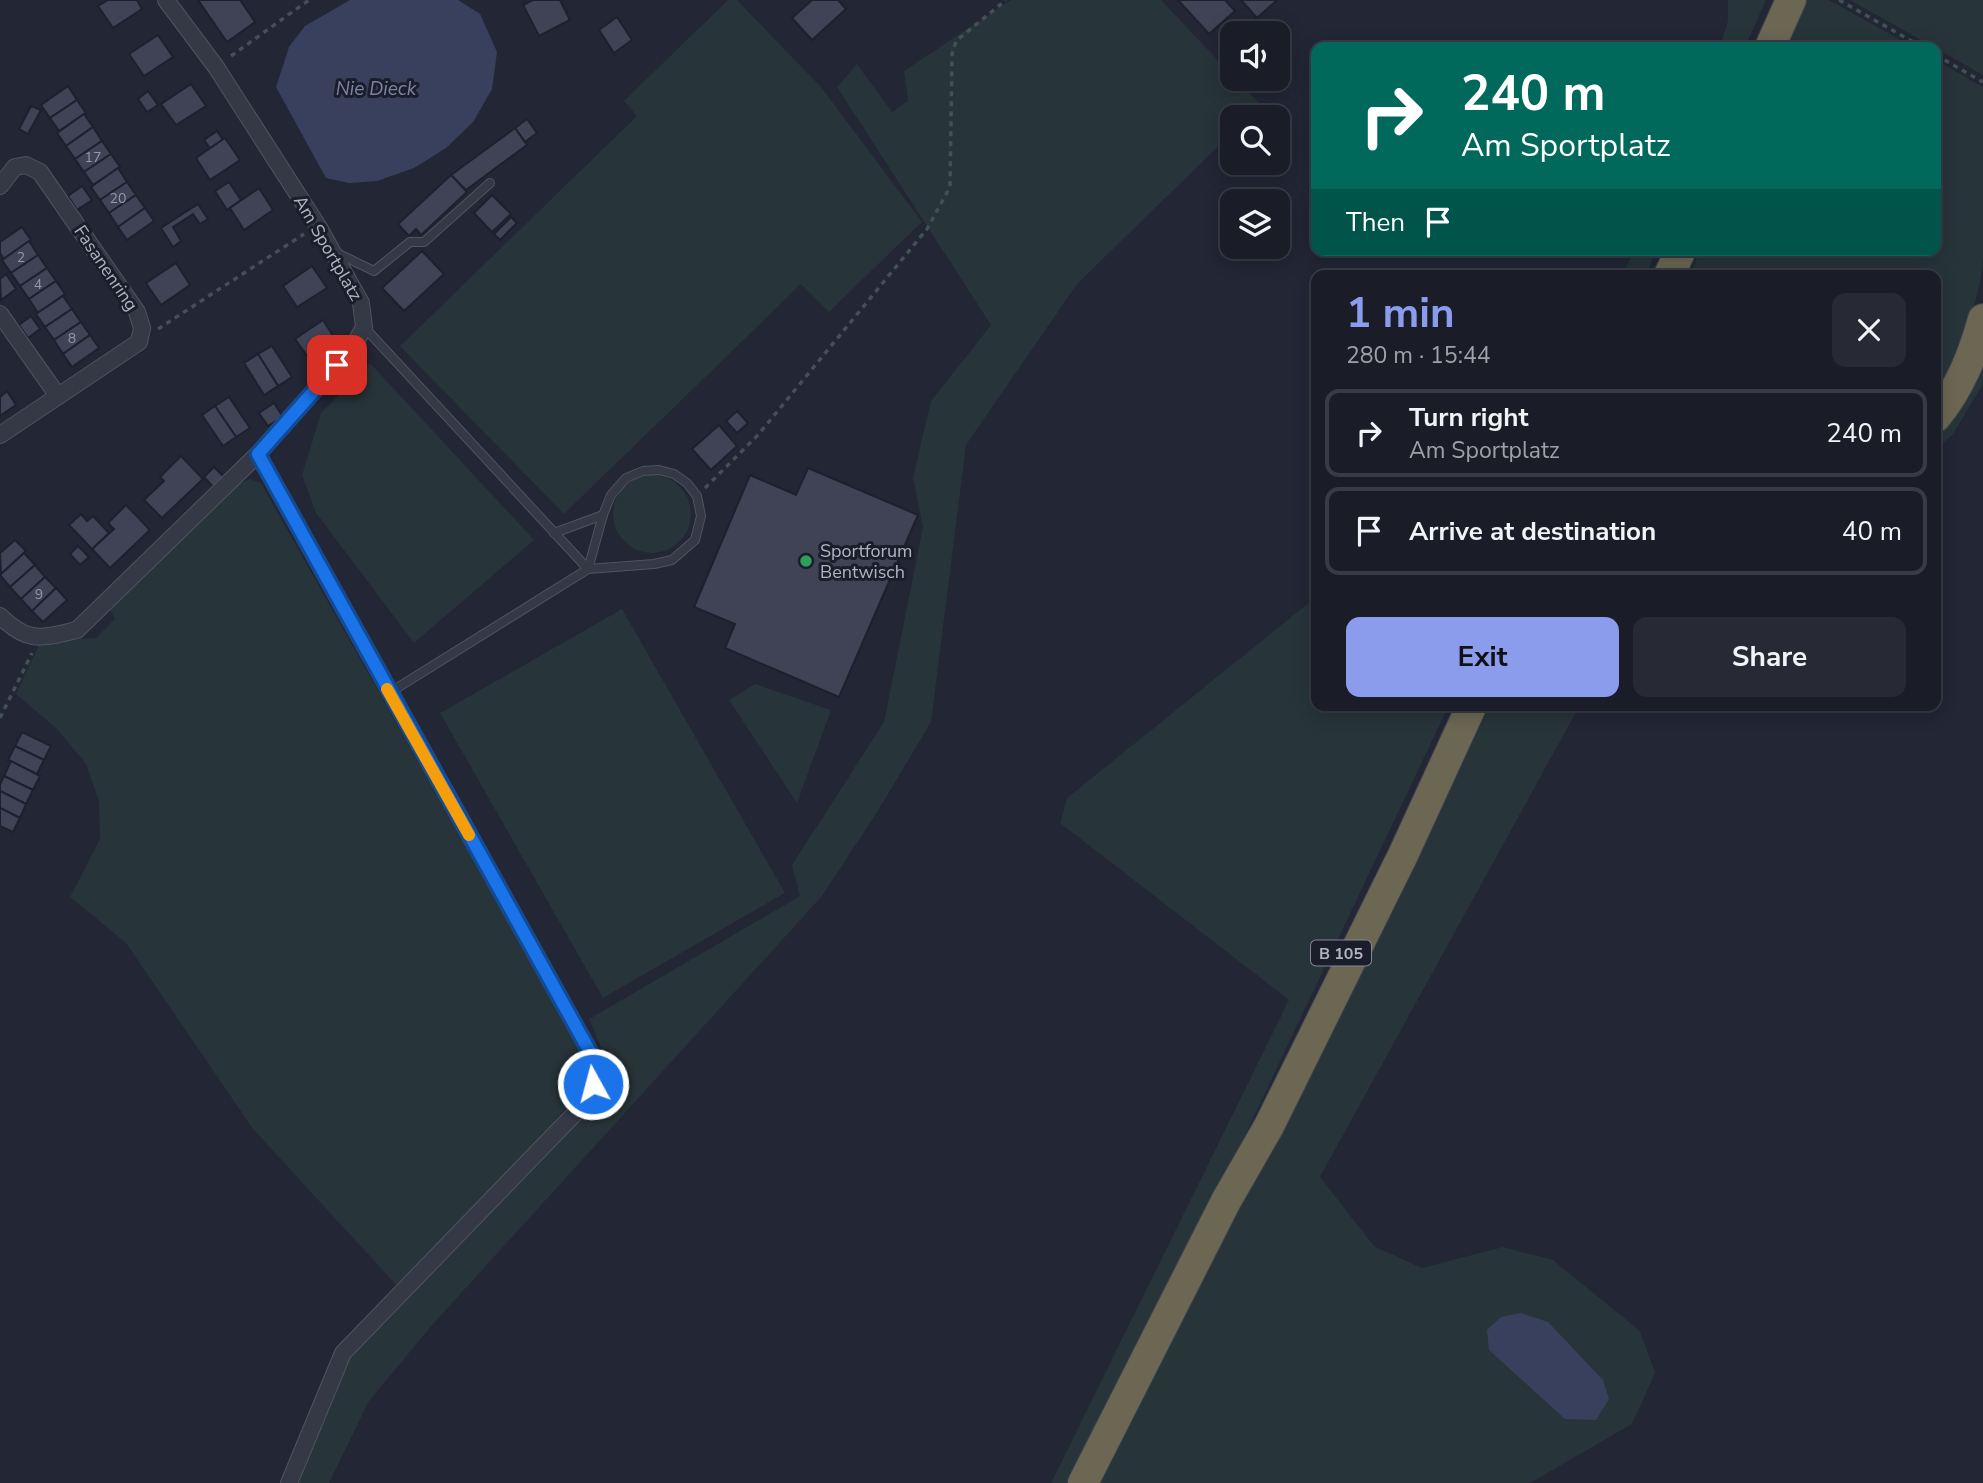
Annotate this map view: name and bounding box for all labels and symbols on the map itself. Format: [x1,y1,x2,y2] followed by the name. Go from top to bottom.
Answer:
[336,76,417,102] water label: Nie Dieck
[85,148,101,167] house number: 17
[110,189,126,208] house number: 20
[288,191,368,305] street label: Am Sportplatz
[68,220,144,316] street label: Fasanenring
[17,248,25,267] house number: 2
[34,275,42,294] house number: 4
[68,329,76,348] house number: 8
[307,335,367,395] pin
[820,539,913,584] place label: Sportforum Bentwisch
[798,553,814,569] marker: Sportforum Bentwisch
[35,585,43,604] house number: 9
[1311,940,1371,965] road number: B 105
[556,1047,630,1121] position arrow

